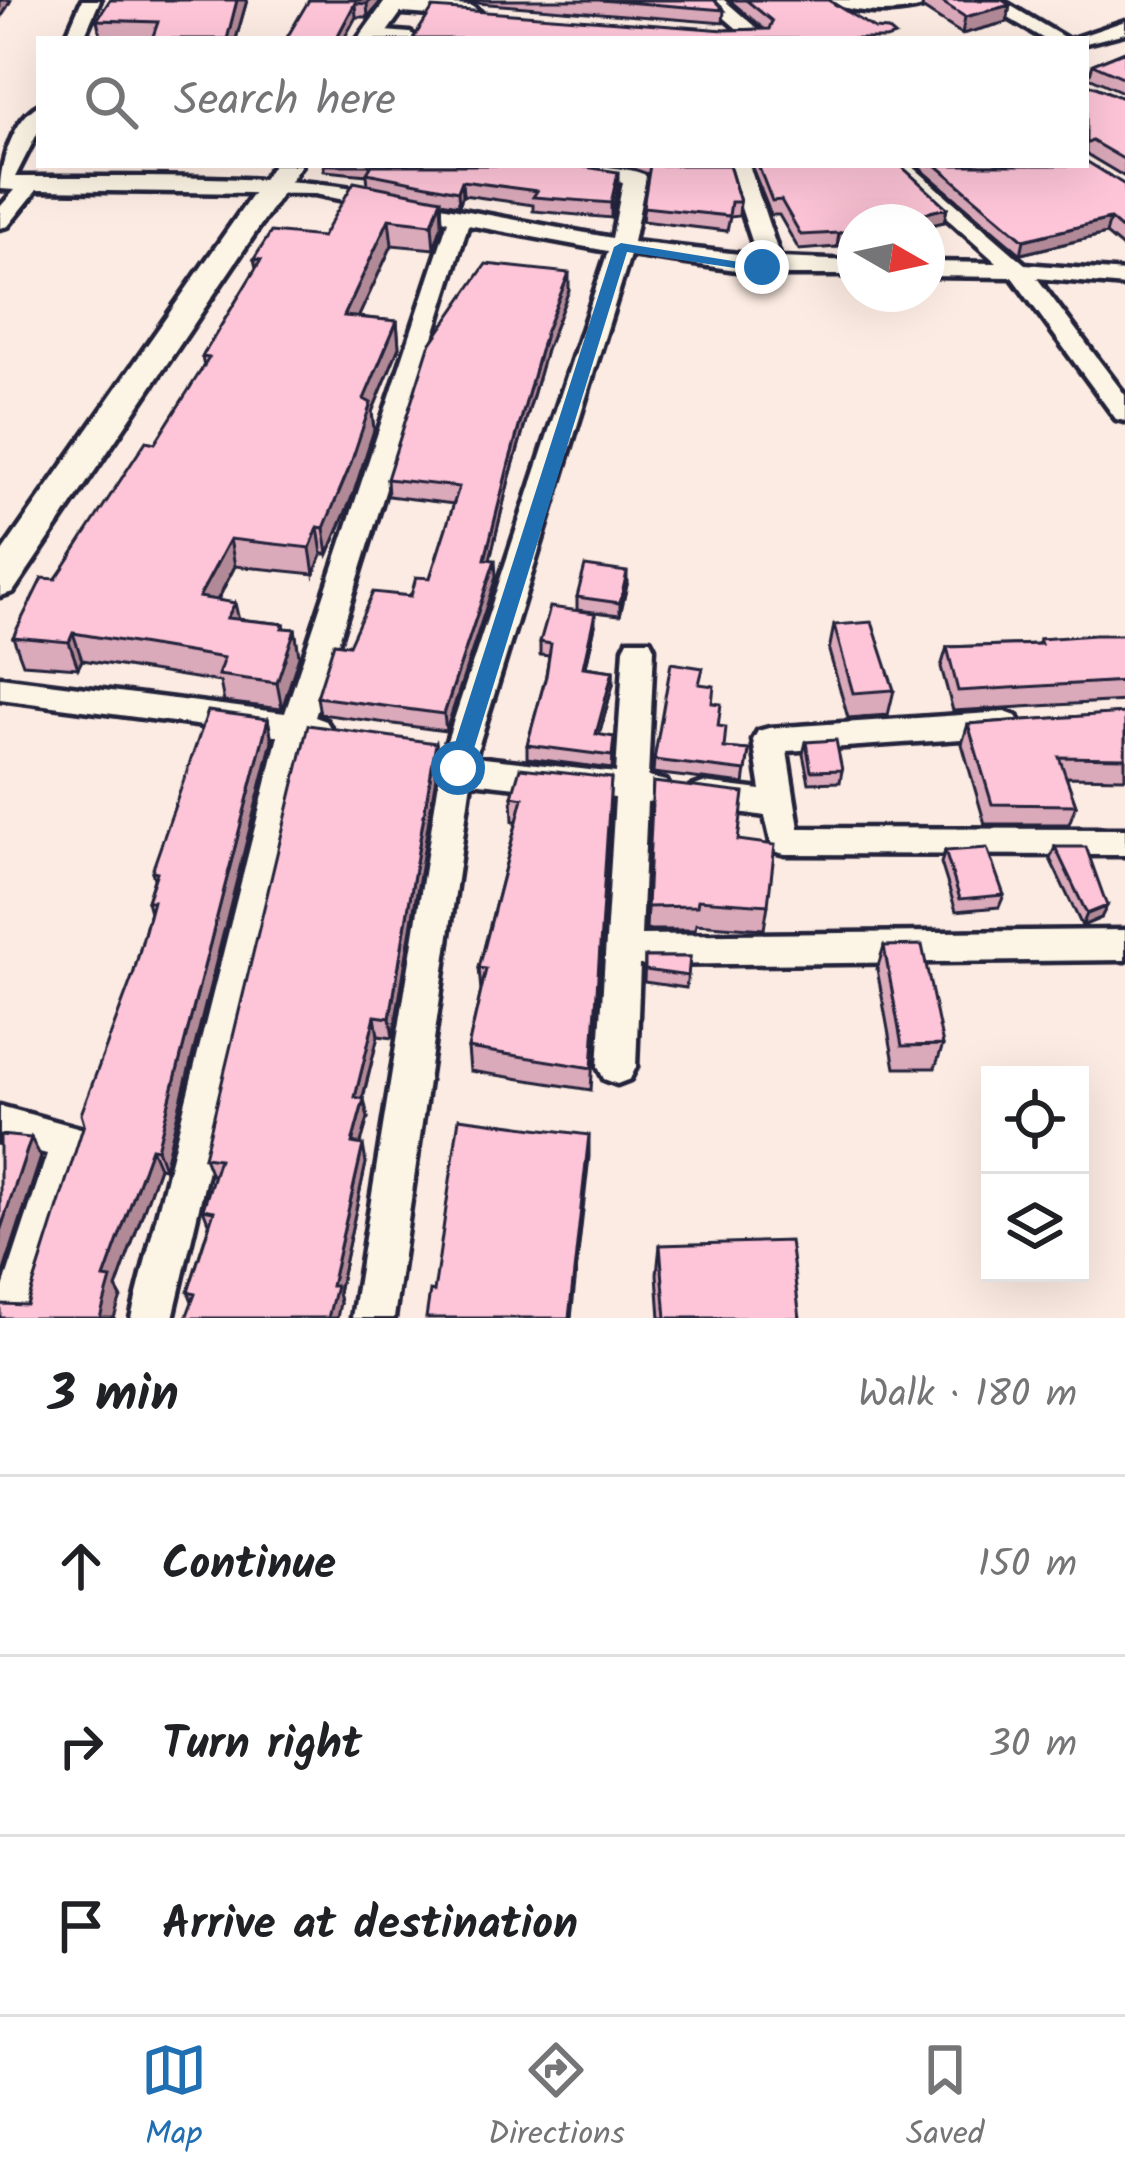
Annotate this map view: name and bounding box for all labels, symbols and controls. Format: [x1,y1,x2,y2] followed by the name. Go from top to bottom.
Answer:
[36,36,1089,168] search box
[174,66,396,138] text: Search here
[78,69,144,135] icon: search
[837,204,945,312] north arrow
[735,240,789,294] route end
[431,741,485,795] route start
[981,1066,1089,1282] map controls
[981,1066,1089,1174] button: locate
[981,1174,1089,1282] button: layers
[48,1356,179,1437] text: 3 min
[858,1365,1077,1427] text: Walk · 180 m
[162,1530,336,1602] text: Continue
[48,1533,114,1599] icon: ahead
[978,1535,1077,1597] text: 150 m
[162,1710,362,1782] text: Turn right
[48,1713,114,1779] icon: right
[989,1715,1077,1777] text: 30 m
[162,1890,578,1962] text: Arrive at destination
[48,1893,114,1959] icon: arrive
[141,2037,207,2162] tab: Map
[488,2037,625,2162] tab: Directions
[906,2037,984,2162] tab: Saved

